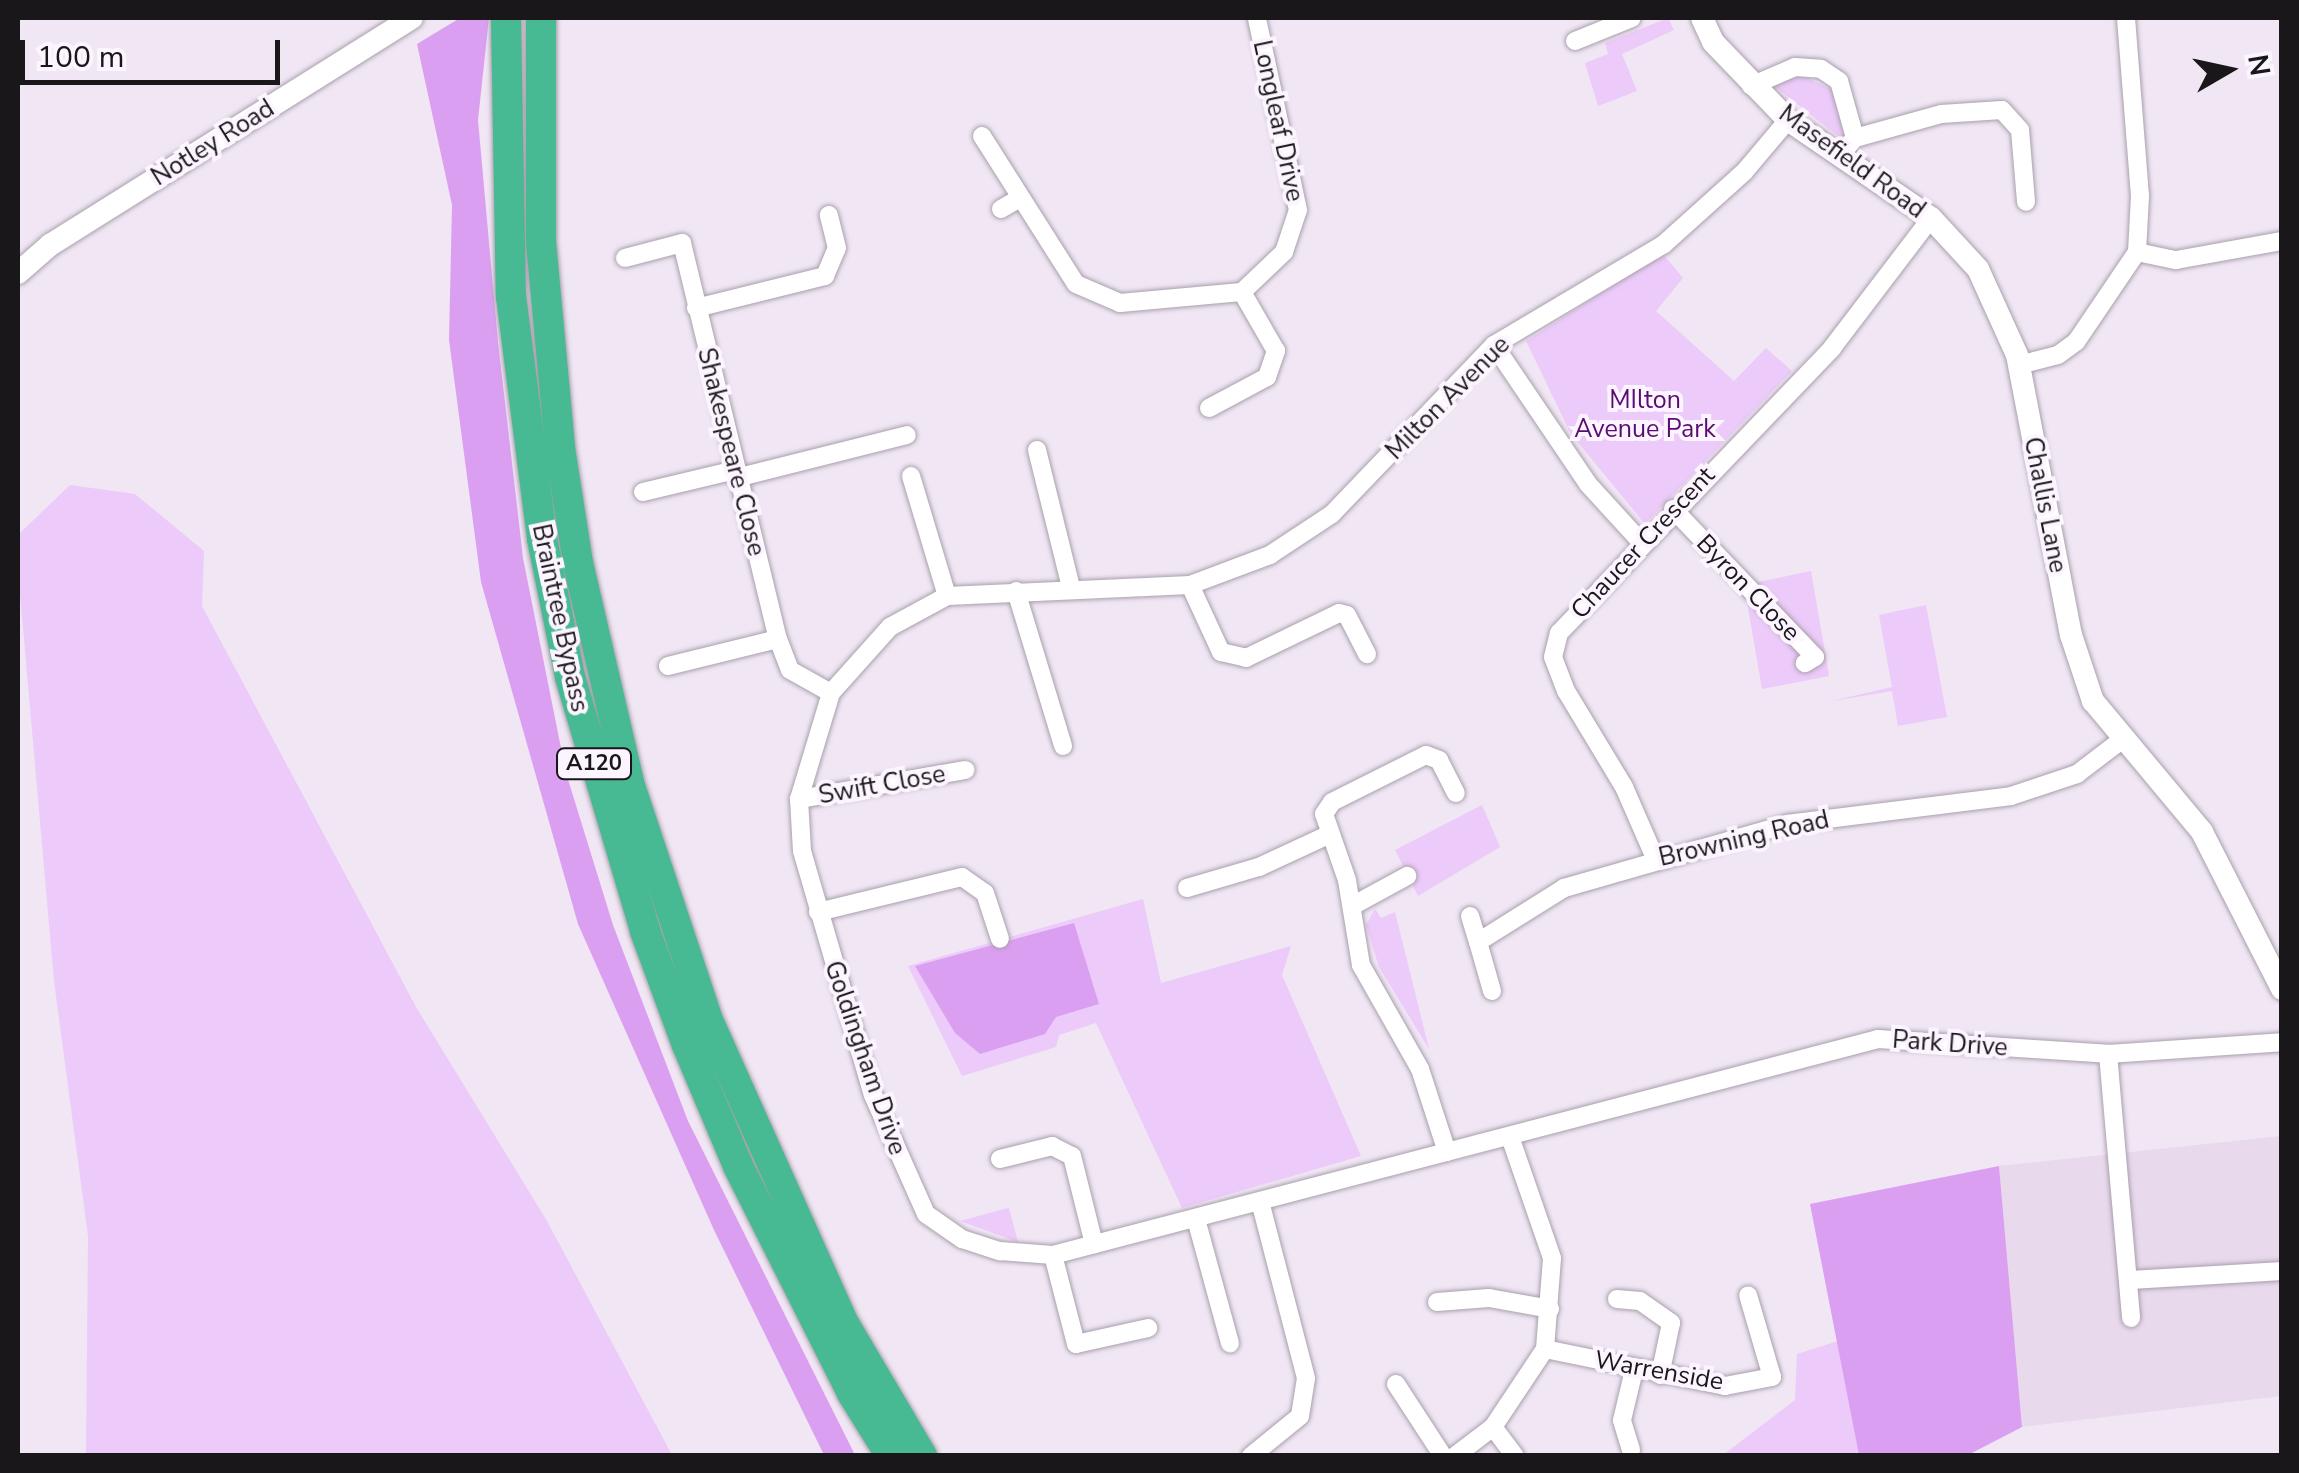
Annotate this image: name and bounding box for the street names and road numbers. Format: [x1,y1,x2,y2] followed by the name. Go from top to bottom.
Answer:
[1246,38,1310,204] street label: Longleaf Drive
[146,93,280,193] street label: Notley Road
[1773,99,1931,225] street label: Masefield Road
[1380,330,1516,466] street label: Milton Avenue
[691,345,771,559] street label: Shakespeare Close
[2017,435,2073,575] street label: Challis Lane
[1565,461,1721,625] street label: Chaucer Crescent
[525,521,595,715] street label: Braintree Bypass
[1690,529,1806,647] street label: Byron Close
[554,747,634,781] road number: A120
[816,759,948,811] street label: Swift Close
[1656,805,1832,873] street label: Browning Road
[818,957,912,1159] street label: Goldingham Drive
[1891,1025,2009,1063] street label: Park Drive
[1592,1345,1726,1397] street label: Warrenside

